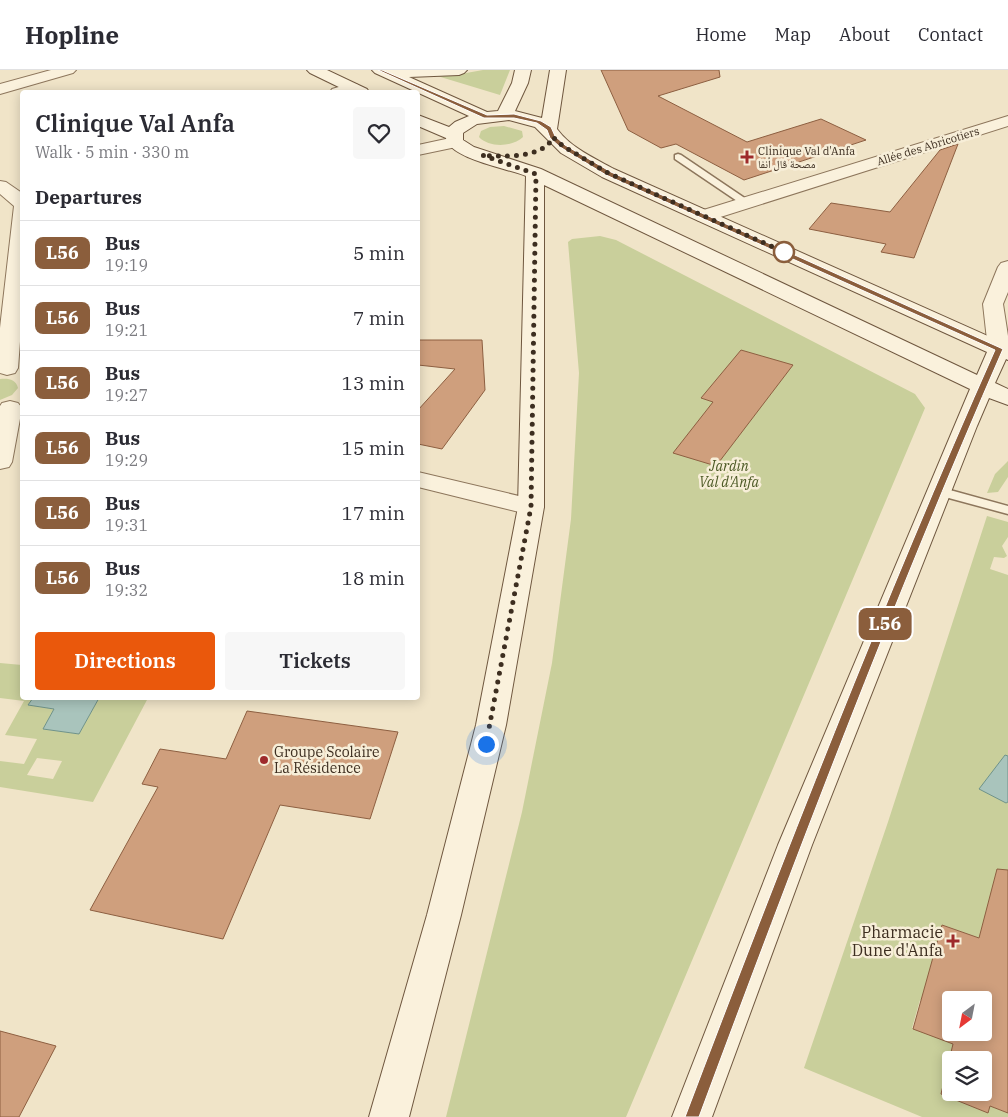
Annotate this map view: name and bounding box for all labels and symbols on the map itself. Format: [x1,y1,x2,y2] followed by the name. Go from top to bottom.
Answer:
[875,124,981,168] street label: Allée des Abricotiers
[758,144,855,171] place label: Clinique Val d'Anfa مصحة ڤال أنفا
[740,150,754,164] marker: Clinique Val d'Anfa مصحة ڤال أنفا
[773,241,795,263] unlabelled marker
[699,457,759,491] park label: Jardin Val d'Anfa
[856,608,914,640] line badge: L56
[474,732,499,757] your location
[274,743,380,777] place label: Groupe Scolaire La Résidence
[258,754,270,766] marker: Groupe Scolaire La Résidence
[852,922,943,960] place label: Pharmacie Dune d'Anfa
[947,935,959,947] marker: Pharmacie Dune d'Anfa
[942,991,992,1041] north arrow

